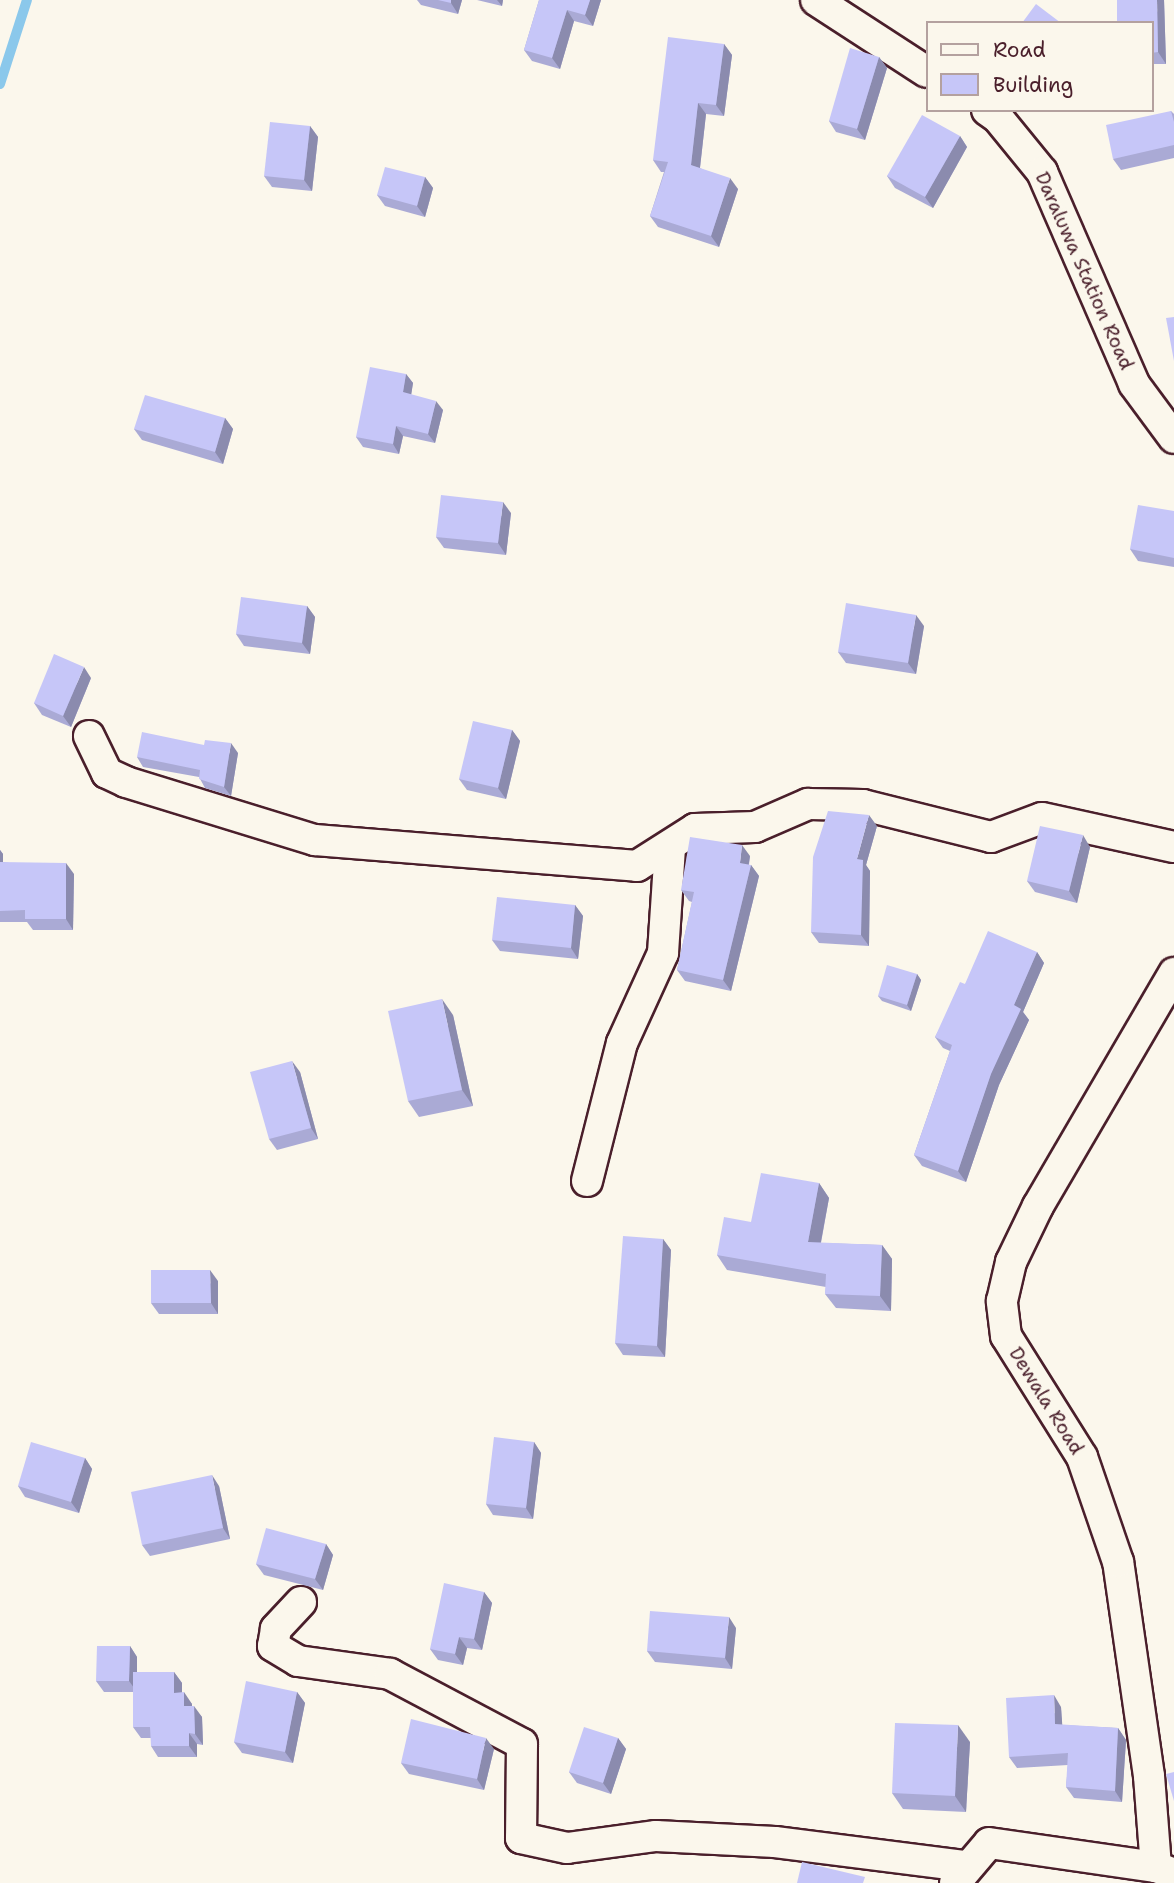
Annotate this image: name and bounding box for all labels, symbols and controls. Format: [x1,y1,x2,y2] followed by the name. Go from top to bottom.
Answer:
[926,21,1153,112] legend
[993,36,1046,64] text: Road
[993,71,1073,99] text: Building
[1030,169,1138,373] street label: Daraluwa Station Road
[1004,1343,1088,1459] street label: Dewala Road

